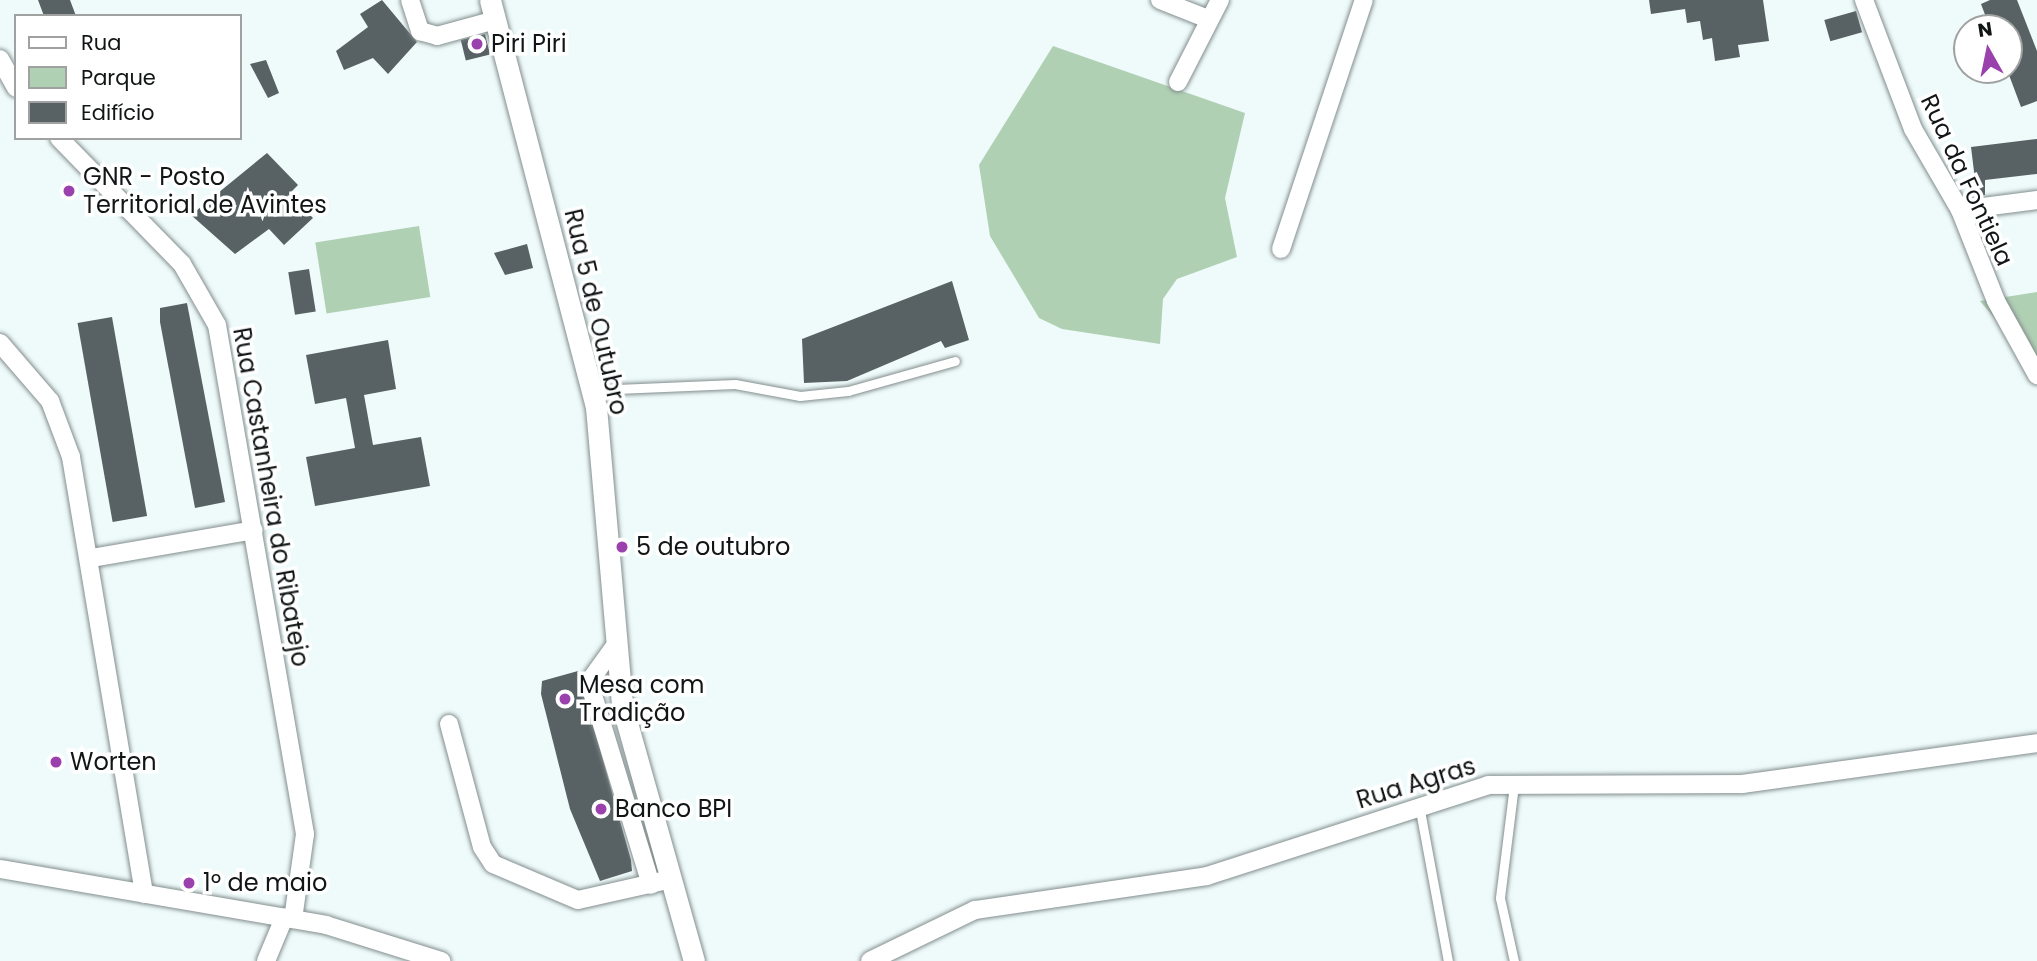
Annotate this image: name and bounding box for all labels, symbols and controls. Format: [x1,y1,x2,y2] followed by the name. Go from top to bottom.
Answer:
[14,14,242,140] legend
[1953,14,2023,84] north arrow
[1976,15,1994,44] text: N
[81,28,121,57] text: Rua
[491,30,567,58] place label: Piri Piri
[469,36,485,52] marker: Piri Piri
[81,63,156,92] text: Parque
[1915,90,2019,270] street label: Rua da Fontiela
[81,98,155,127] text: Edifício
[83,163,327,219] place label: GNR - Posto Territorial de Avintes
[61,183,77,199] marker: GNR - Posto Territorial de Avintes
[558,206,634,418] street label: Rua 5 de Outubro
[227,325,315,669] street label: Rua Castanheira do Ribatejo
[636,533,790,561] place label: 5 de outubro
[614,539,630,555] marker: 5 de outubro
[579,671,704,727] place label: Mesa com Tradição
[557,691,573,707] marker: Mesa com Tradição
[70,748,157,776] place label: Worten
[1353,751,1479,815] street label: Rua Agras
[48,754,64,770] marker: Worten
[615,795,732,823] place label: Banco BPI
[593,801,609,817] marker: Banco BPI
[203,869,327,897] place label: 1º de maio
[181,875,197,891] marker: 1º de maio

